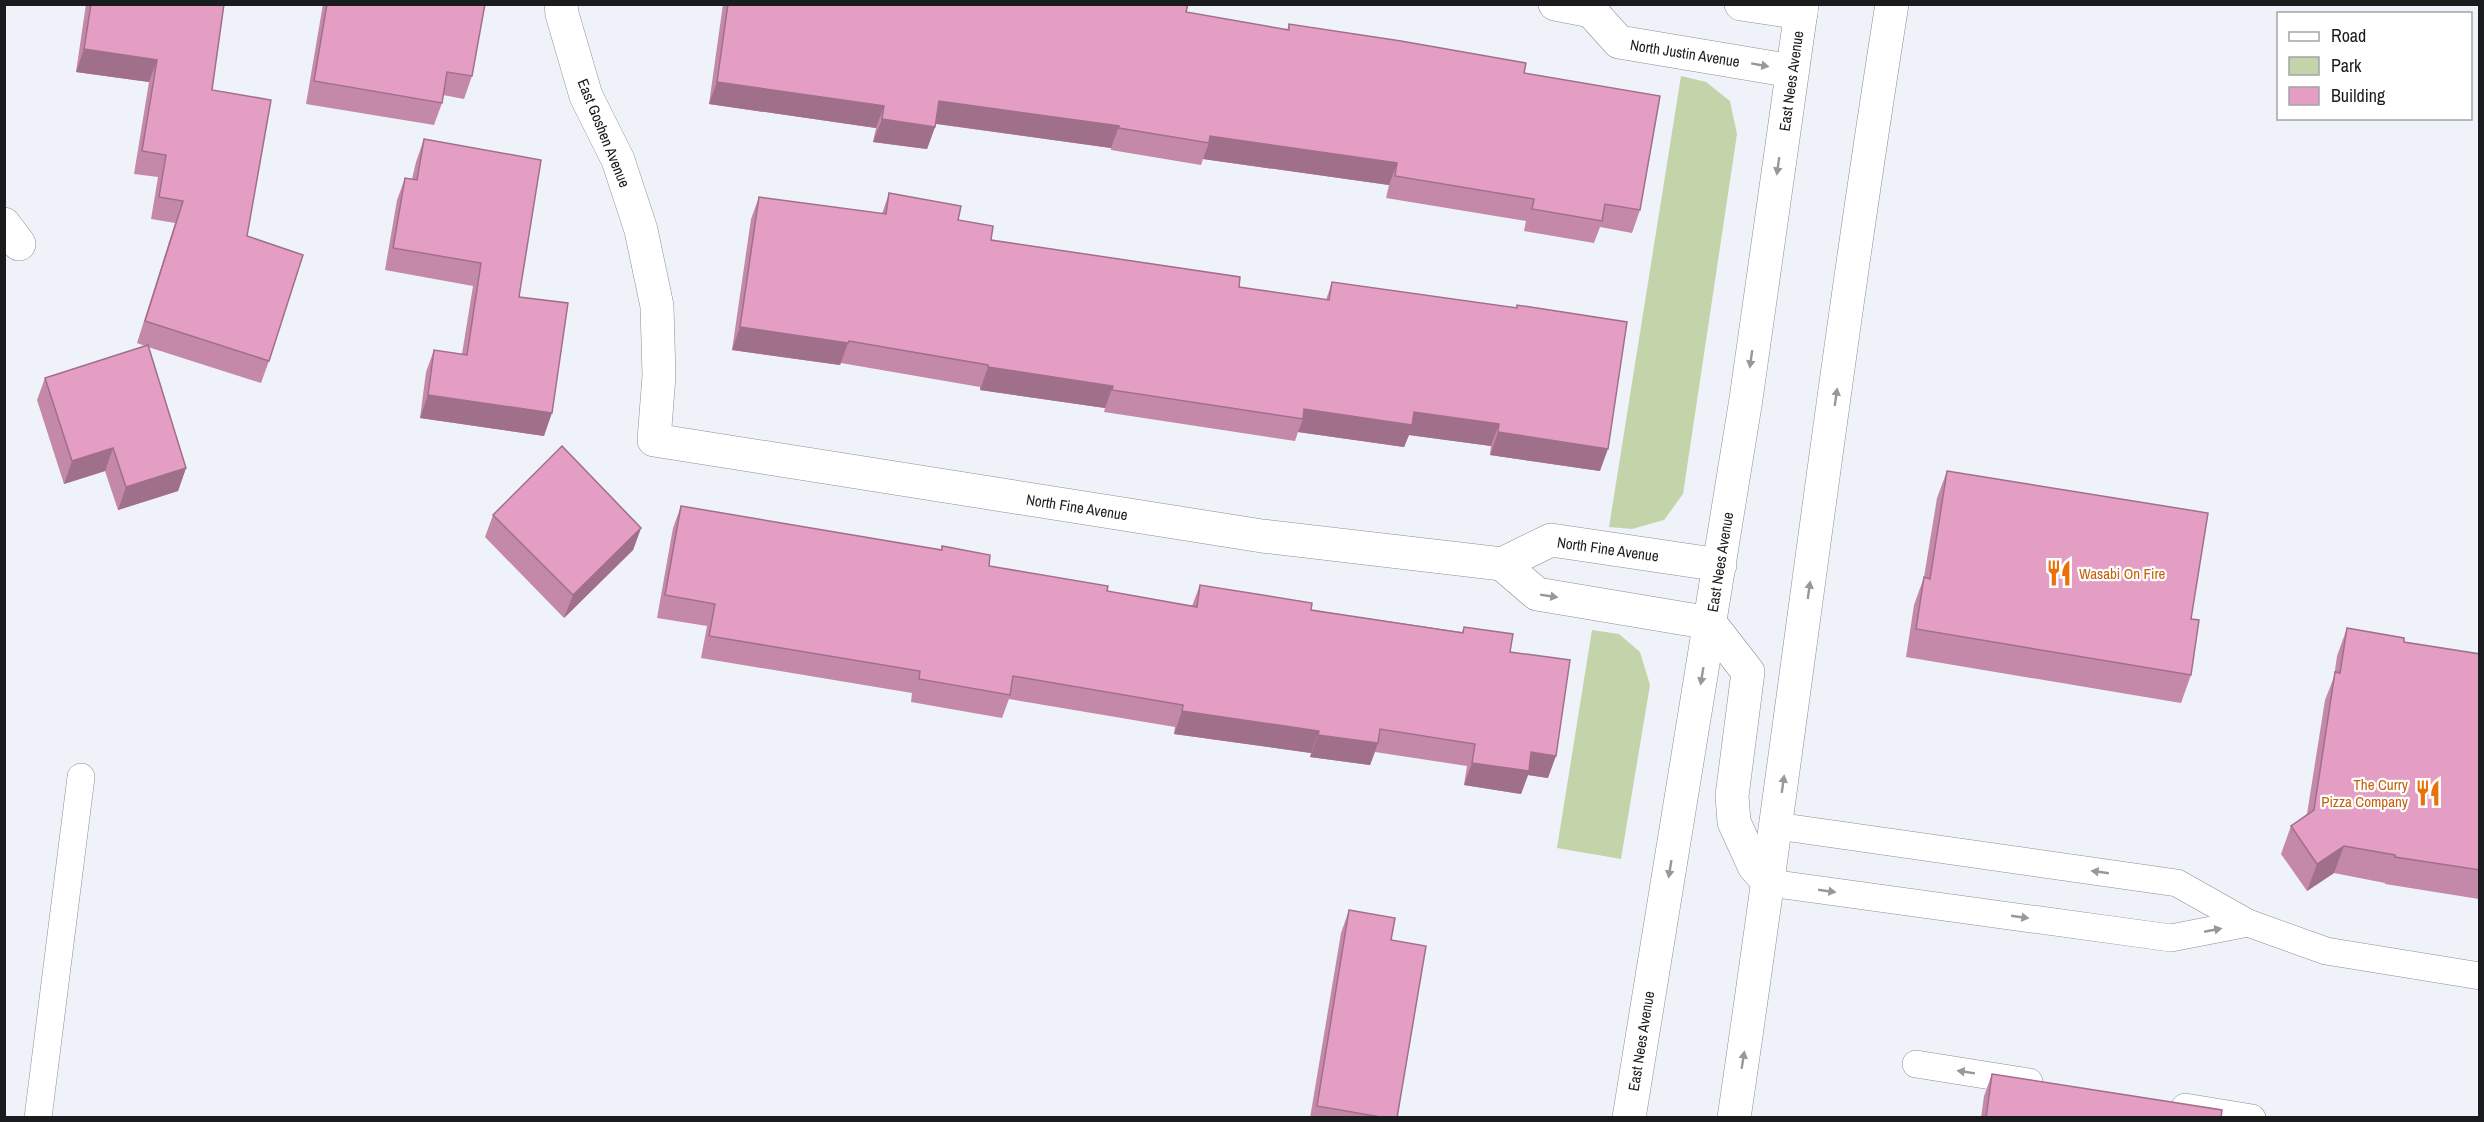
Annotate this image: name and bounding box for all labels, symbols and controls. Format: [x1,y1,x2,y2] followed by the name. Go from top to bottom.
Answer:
[2277,12,2472,120] legend
[2331,23,2366,48] text: Road
[1774,29,1808,132] street label: East Nees Avenue
[1629,34,1741,72] street label: North Justin Avenue
[2331,53,2362,78] text: Park
[1750,61,1769,70] one-way arrow
[573,76,635,191] street label: East Goshen Avenue
[2331,83,2386,108] text: Building
[1774,157,1783,176] one-way arrow
[1747,350,1756,369] one-way arrow
[1831,388,1840,407] one-way arrow
[1025,489,1129,525] street label: North Fine Avenue
[1702,510,1738,614] street label: East Nees Avenue
[1556,531,1660,567] street label: North Fine Avenue
[2044,558,2074,588] restaurant icon: Wasabi On Fire
[2079,563,2166,584] place label: Wasabi On Fire
[1805,581,1814,600] one-way arrow
[1540,592,1559,601] one-way arrow
[1697,667,1706,686] one-way arrow
[1778,774,1788,793] one-way arrow
[2321,774,2409,812] place label: The Curry Pizza Company
[2413,778,2443,808] restaurant icon: The Curry Pizza Company
[1665,859,1674,878] one-way arrow
[2091,868,2110,877] one-way arrow
[1818,886,1837,895] one-way arrow
[2011,912,2030,922] one-way arrow
[2204,925,2223,934] one-way arrow
[1623,989,1659,1093] street label: East Nees Avenue
[1738,1050,1747,1069] one-way arrow
[1957,1067,1976,1076] one-way arrow

